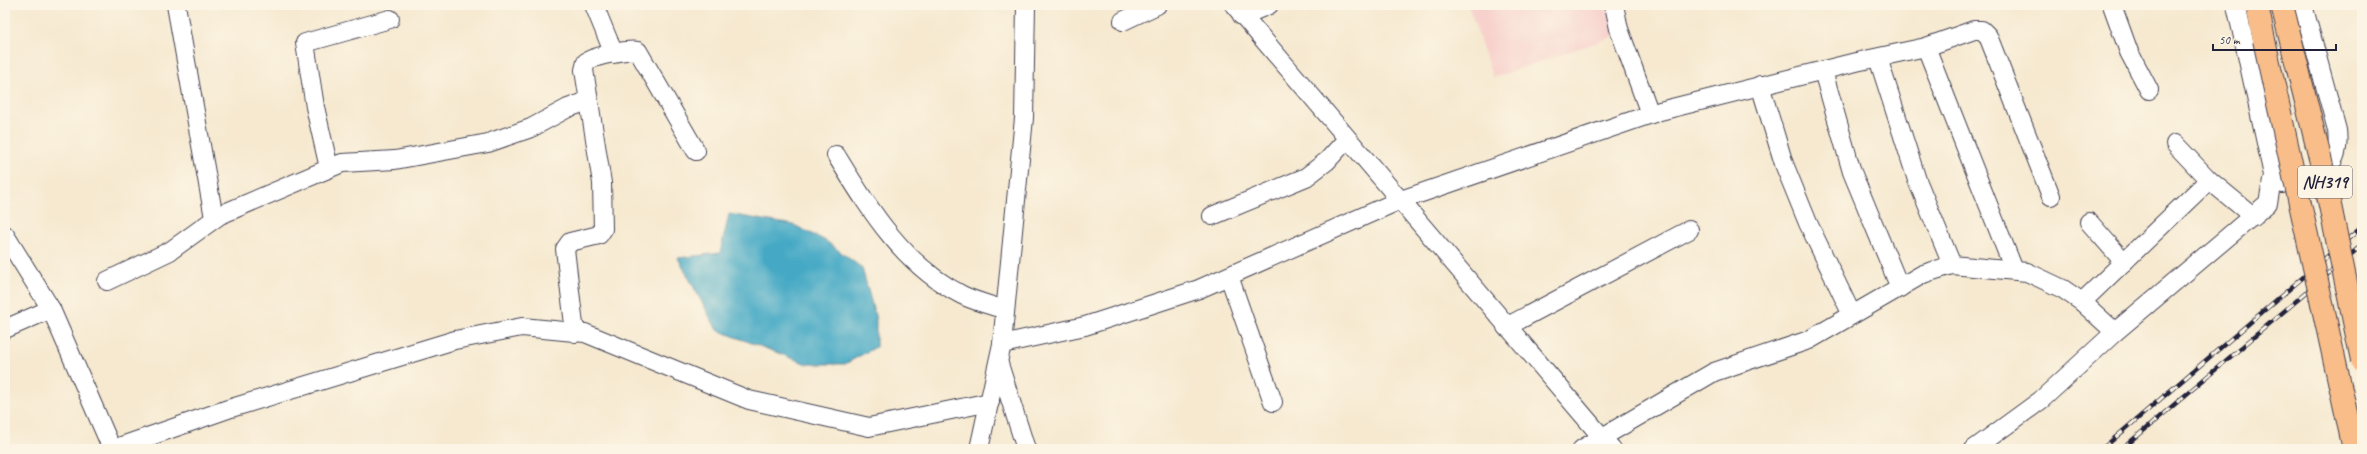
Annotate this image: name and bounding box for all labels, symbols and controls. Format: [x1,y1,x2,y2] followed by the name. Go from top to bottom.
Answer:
[2213,26,2336,52] scale bar
[2219,32,2241,48] text: 50 m
[2298,166,2352,198] road number: NH319

